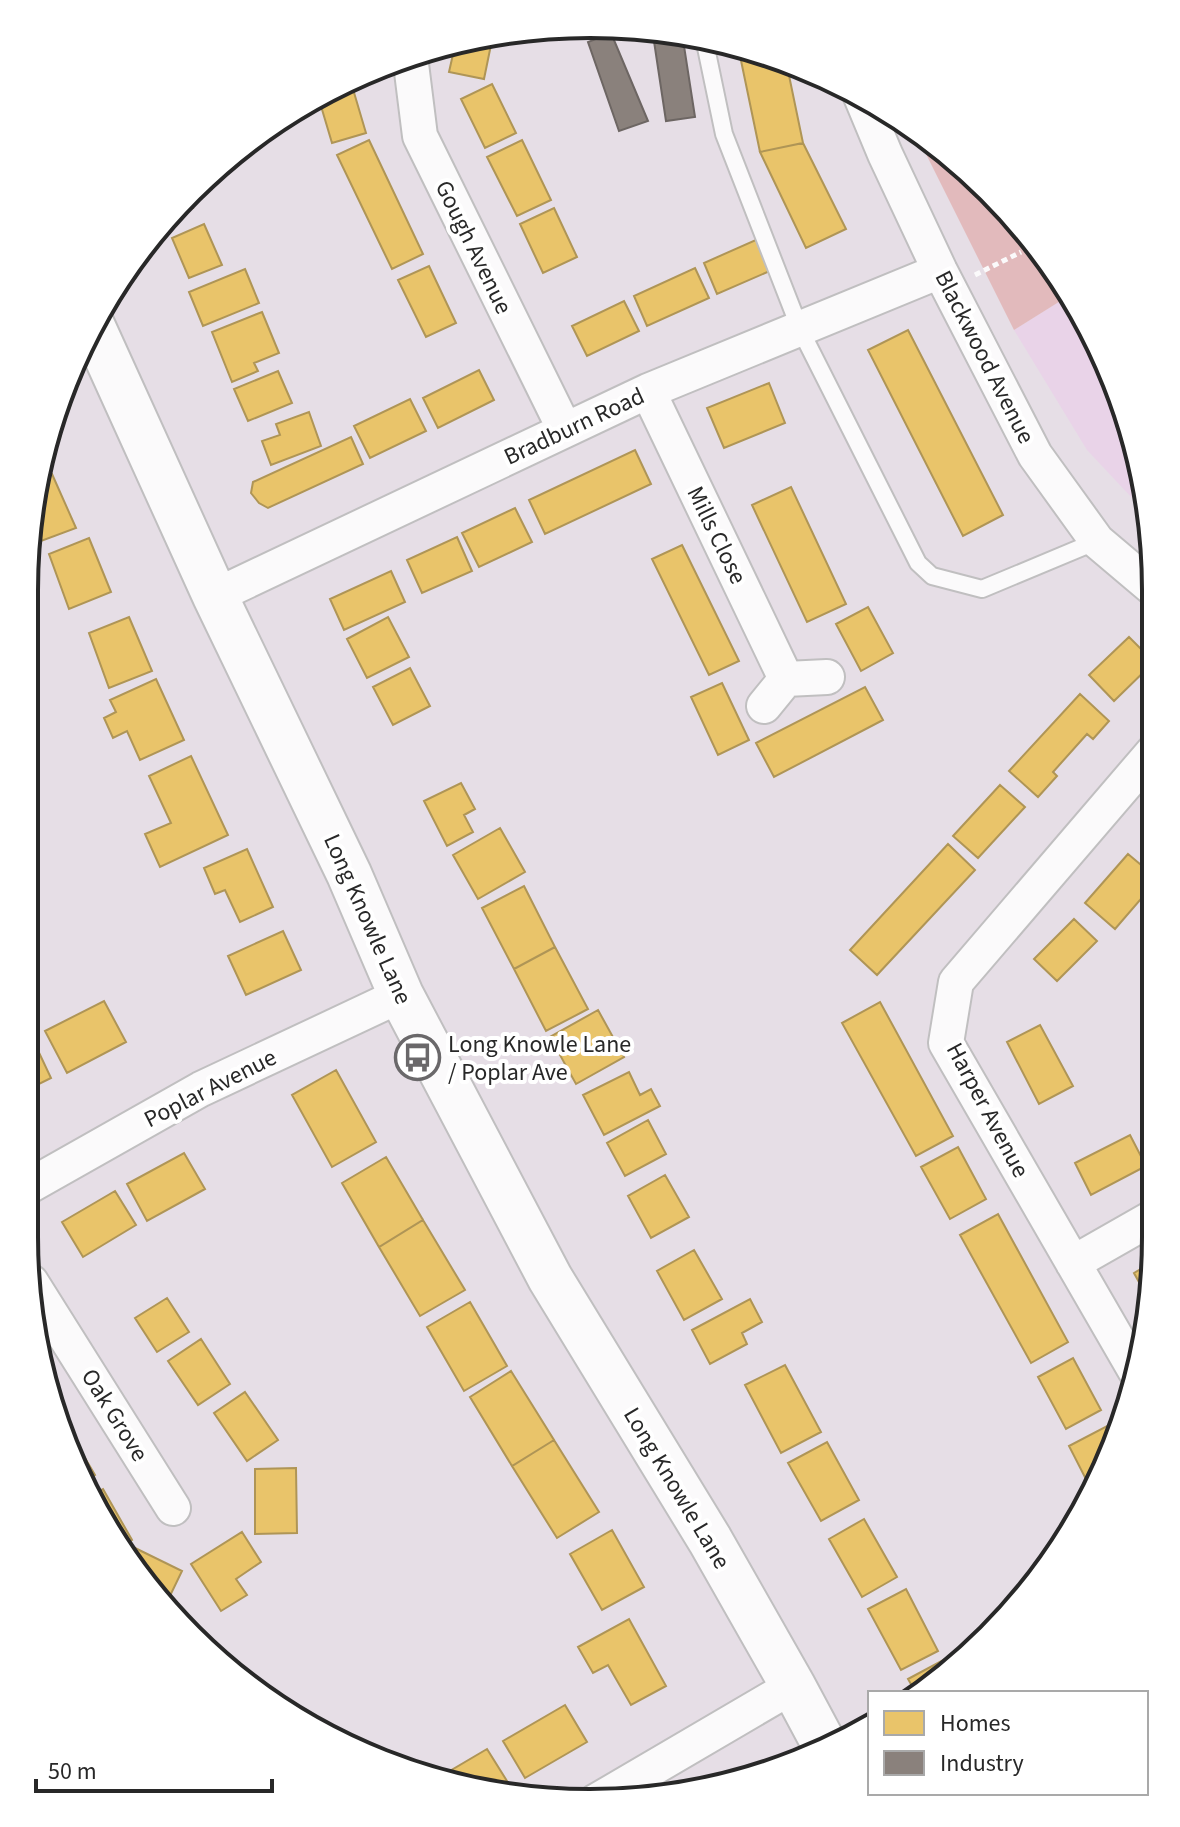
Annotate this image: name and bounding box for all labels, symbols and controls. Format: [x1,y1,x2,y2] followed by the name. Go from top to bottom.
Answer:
[426,174,521,320] street label: Gough Avenue
[926,264,1043,450] street label: Blackwood Avenue
[498,379,650,474] street label: Bradburn Road
[678,480,755,590] street label: Mills Close
[314,828,421,1010] street label: Long Knowle Lane
[448,1027,631,1090] place label: Long Knowle Lane / Poplar Ave
[393,1034,441,1082] bus stop icon: Long Knowle Lane / Poplar Ave
[937,1037,1038,1184] street label: Harper Avenue
[138,1040,283,1137] street label: Poplar Avenue
[72,1362,157,1468] street label: Oak Grove
[614,1401,739,1576] street label: Long Knowle Lane
[868,1691,1148,1795] legend
[940,1706,1011,1741] text: Homes
[36,1743,272,1793] scale bar
[940,1746,1024,1781] text: Industry
[48,1754,97,1789] text: 50 m

